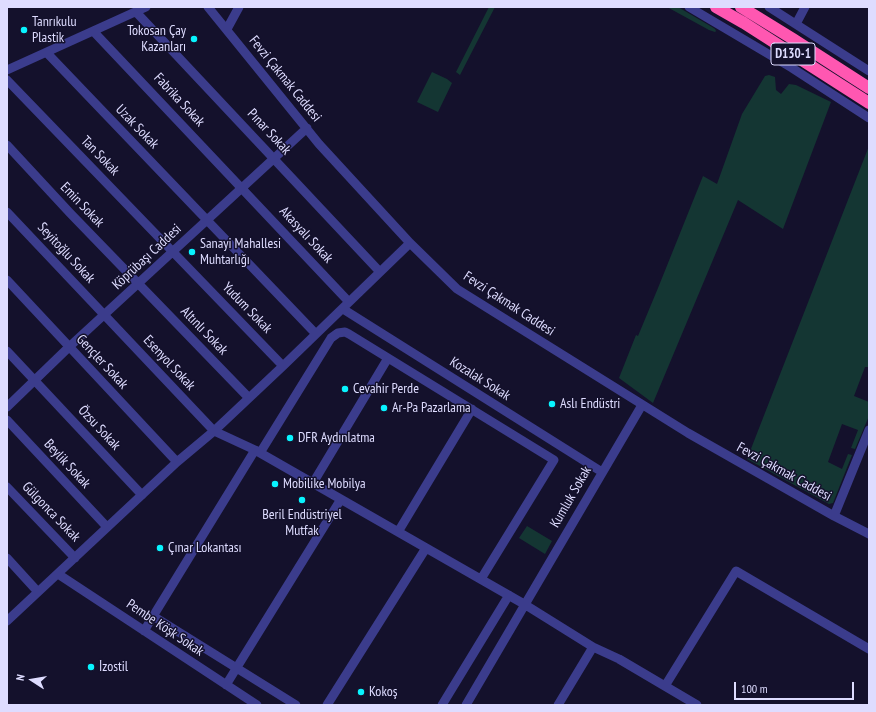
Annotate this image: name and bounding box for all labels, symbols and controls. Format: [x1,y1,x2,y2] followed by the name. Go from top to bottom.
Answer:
[32,14,77,46] place label: Tanrıkulu Plastik
[127,23,186,56] place label: Tokosan Çay Kazanları
[19,25,29,35] marker: Tanrıkulu Plastik
[245,33,325,125] street label: Fevzi Çakmak Caddesi
[189,34,199,44] marker: Tokosan Çay Kazanları
[771,43,815,65] road number: D130-1
[150,70,208,130] street label: Fabrika Sokak
[112,101,162,153] street label: Uzak Sokak
[244,106,294,158] street label: Pınar Sokak
[77,133,123,179] street label: Tan Sokak
[57,179,107,231] street label: Emin Sokak
[276,203,336,267] street label: Akasyalı Sokak
[34,219,98,287] street label: Seyitoğlu Sokak
[109,221,185,293] street label: Köprübaşı Caddesi
[200,236,281,268] place label: Sanayi Mahallesi Muhtarlığı
[187,247,197,257] marker: Sanayi Mahallesi Muhtarlığı
[460,268,558,340] street label: Fevzi Çakmak Caddesi
[219,279,275,337] street label: Yudum Sokak
[177,303,231,359] street label: Altınlı Sokak
[73,331,131,393] street label: Gençler Sokak
[139,332,199,394] street label: Esenyol Sokak
[446,354,514,404] street label: Kozalak Sokak
[353,381,419,397] place label: Cevahir Perde
[340,384,350,394] marker: Cevahir Perde
[560,396,620,412] place label: Aslı Endüstri
[547,399,557,409] marker: Aslı Endüstri
[392,400,471,416] place label: Ar-Pa Pazarlama
[74,402,124,454] street label: Özsu Sokak
[379,403,389,413] marker: Ar-Pa Pazarlama
[298,430,375,446] place label: DFR Aydınlatma
[285,433,295,443] marker: DFR Aydınlatma
[40,436,94,492] street label: Beylik Sokak
[734,439,834,505] street label: Fevzi Çakmak Caddesi
[547,463,595,531] street label: Kumluk Sokak
[283,476,366,492] place label: Mobilike Mobilya
[18,479,84,545] street label: Gülgonca Sokak
[270,479,280,489] marker: Mobilike Mobilya
[297,495,307,505] marker: Beril Endüstriyel Mutfak
[262,507,342,540] place label: Beril Endüstriyel Mutfak
[168,540,242,556] place label: Çınar Lokantası
[155,543,165,553] marker: Çınar Lokantası
[123,596,207,660] street label: Pembe Köşk Sokak
[99,659,128,675] place label: İzostil
[12,660,52,700] north arrow
[86,662,96,672] marker: İzostil
[13,673,28,682] text: N
[736,674,856,700] scale bar
[741,681,768,696] text: 100 m
[369,684,397,700] place label: Kokoş
[356,687,366,697] marker: Kokoş

